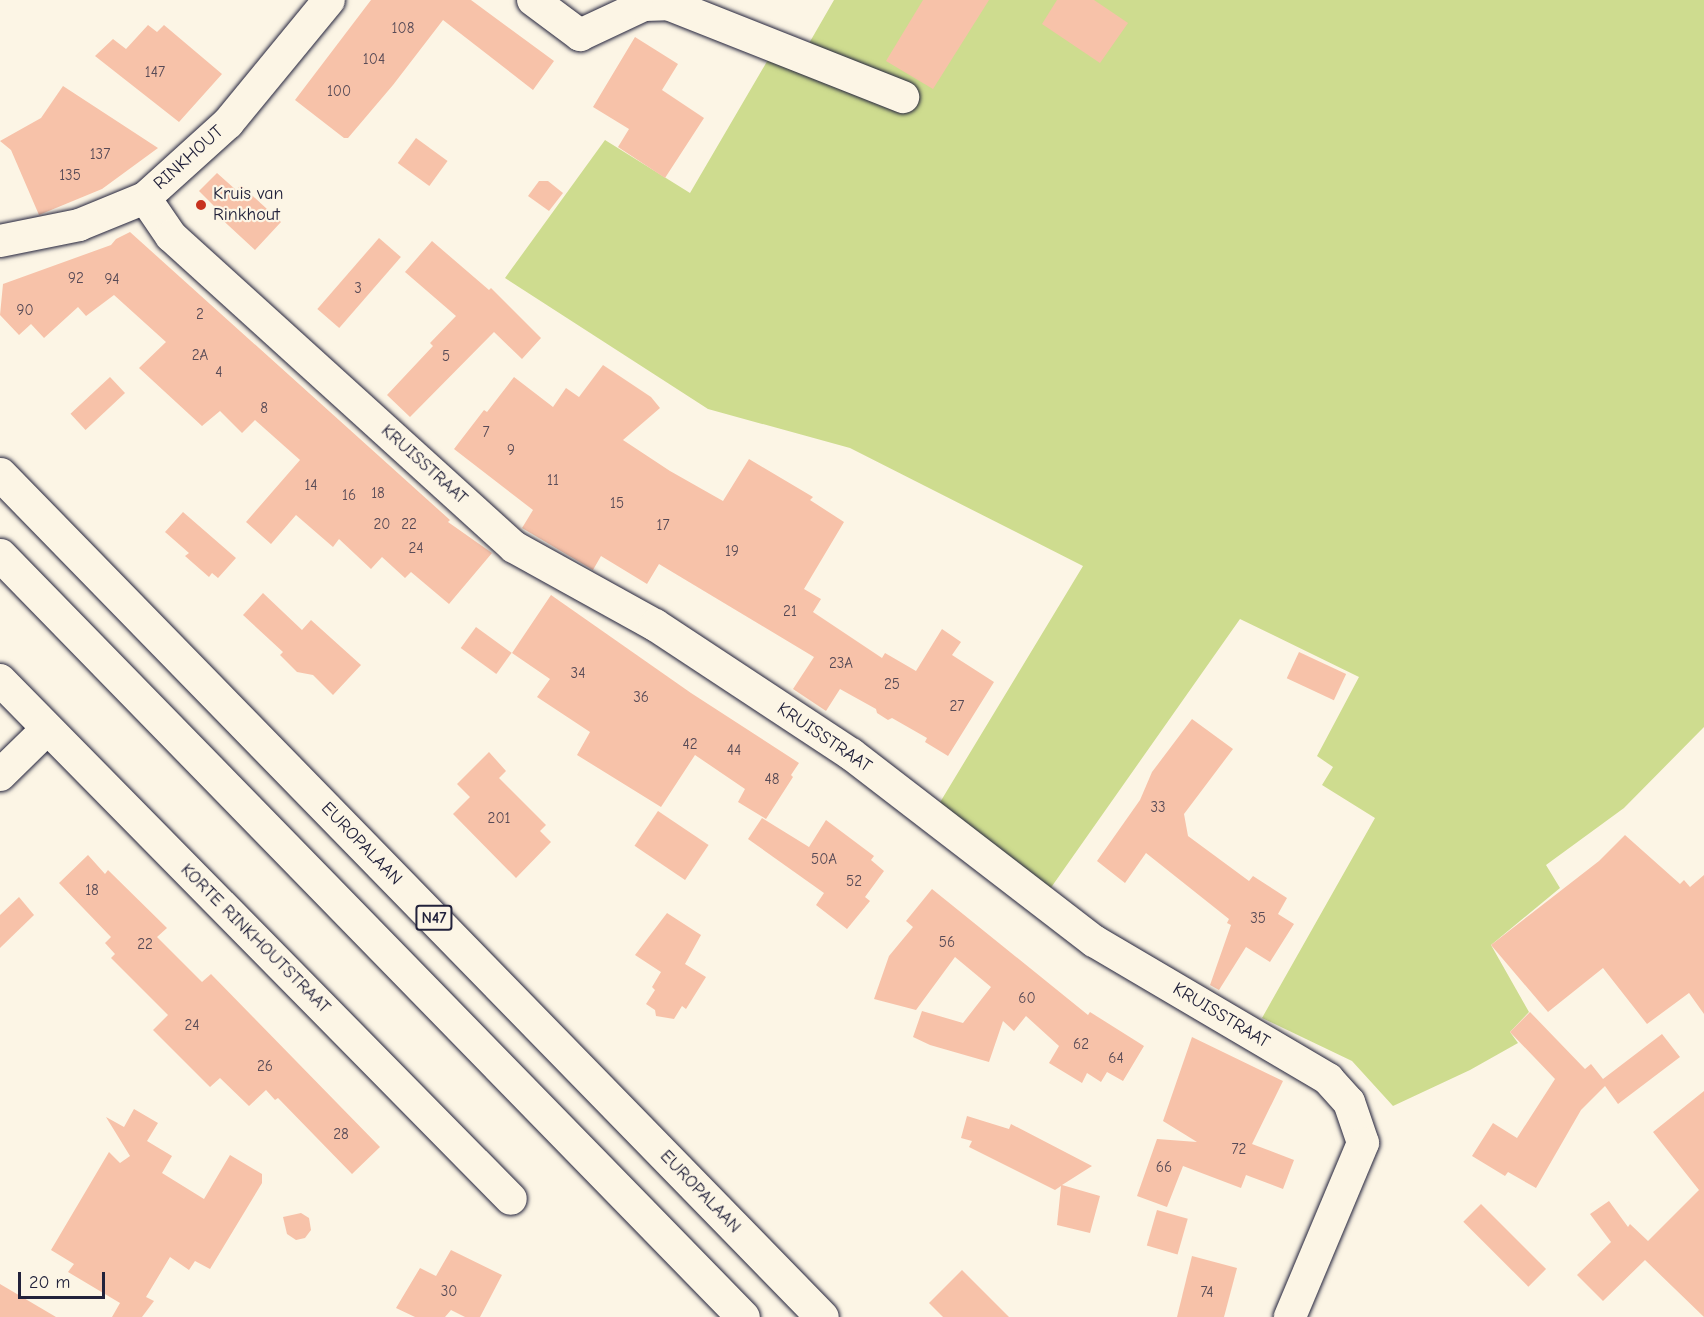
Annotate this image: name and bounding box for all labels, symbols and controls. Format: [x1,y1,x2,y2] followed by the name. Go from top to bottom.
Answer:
[392,20,414,38] house number: 108
[363,51,385,69] house number: 104
[145,64,165,82] house number: 147
[327,83,351,101] house number: 100
[150,121,228,195] street label: RINKHOUT
[90,146,110,164] house number: 137
[59,167,81,185] house number: 135
[213,184,283,226] place label: Kruis van Rinkhout
[194,198,208,212] marker: Kruis van Rinkhout
[68,270,84,288] house number: 92
[104,271,120,289] house number: 94
[354,280,362,298] house number: 3
[16,302,34,320] house number: 90
[196,306,204,324] house number: 2
[192,347,208,365] house number: 2A
[442,348,450,366] house number: 5
[215,364,223,382] house number: 4
[260,400,268,418] house number: 8
[376,420,472,510] street label: KRUISSTRAAT
[482,424,490,442] house number: 7
[507,442,515,460] house number: 9
[547,472,559,490] house number: 11
[304,477,318,495] house number: 14
[371,485,385,503] house number: 18
[342,487,356,505] house number: 16
[610,495,624,513] house number: 15
[374,516,390,534] house number: 20
[401,516,417,534] house number: 22
[656,517,670,535] house number: 17
[408,540,424,558] house number: 24
[725,543,739,561] house number: 19
[783,603,797,621] house number: 21
[829,655,853,673] house number: 23A
[571,665,585,683] house number: 34
[884,676,900,694] house number: 25
[633,689,649,707] house number: 36
[773,698,875,778] street label: KRUISSTRAAT
[950,698,964,716] house number: 27
[682,736,698,754] house number: 42
[727,742,741,760] house number: 44
[765,771,779,789] house number: 48
[316,798,406,890] street label: EUROPALAAN
[1150,799,1166,817] house number: 33
[488,810,510,828] house number: 201
[811,851,837,869] house number: 50A
[176,860,334,1018] street label: KORTE RINKHOUTSTRAAT
[846,873,862,891] house number: 52
[85,882,99,900] house number: 18
[414,905,454,931] road number: N47
[1250,910,1266,928] house number: 35
[939,934,955,952] house number: 56
[137,936,153,954] house number: 22
[1169,979,1273,1053] street label: KRUISSTRAAT
[1018,990,1036,1008] house number: 60
[184,1017,200,1035] house number: 24
[1073,1036,1089,1054] house number: 62
[1108,1050,1124,1068] house number: 64
[257,1058,273,1076] house number: 26
[333,1126,349,1144] house number: 28
[1232,1141,1246,1159] house number: 72
[655,1146,745,1238] street label: EUROPALAAN
[1156,1159,1172,1177] house number: 66
[21,1260,108,1298] scale bar
[29,1272,70,1293] text: 20 m
[441,1283,457,1301] house number: 30
[1200,1284,1214,1302] house number: 74

